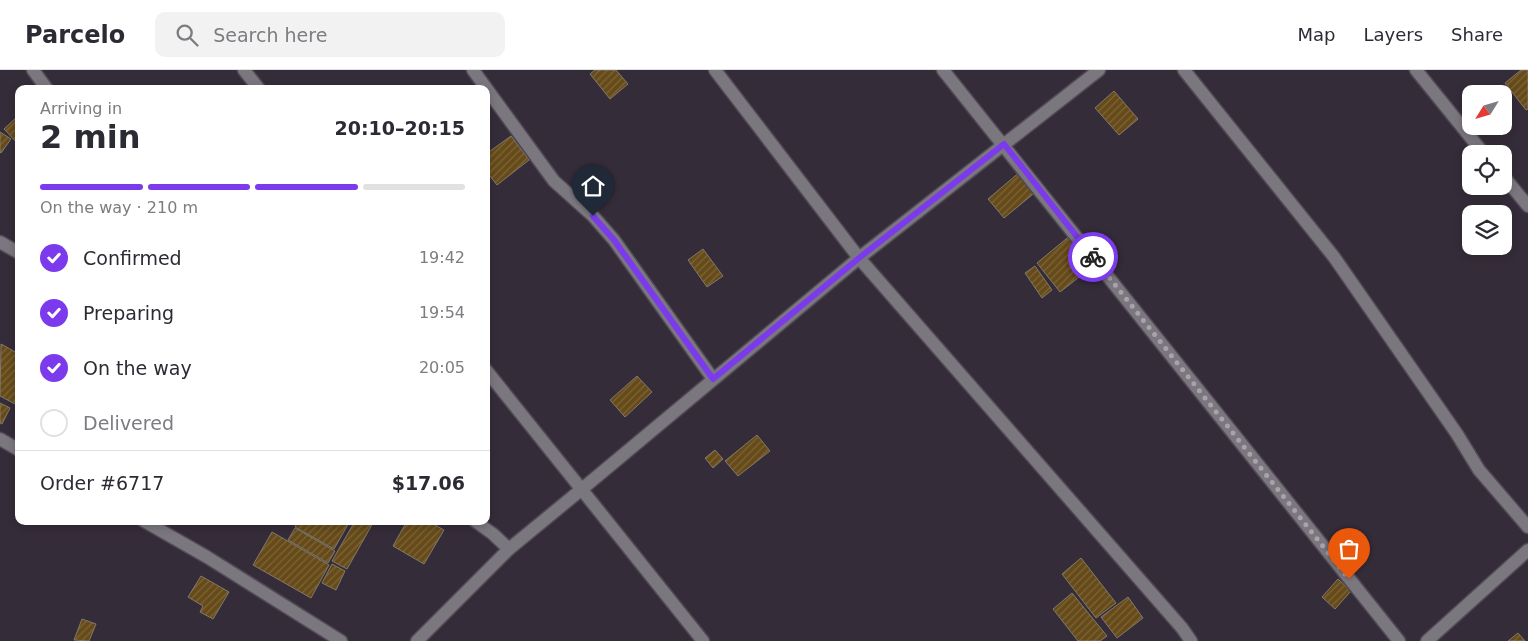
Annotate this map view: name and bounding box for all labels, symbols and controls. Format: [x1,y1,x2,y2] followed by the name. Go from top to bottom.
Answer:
[155,12,505,57] search box
[25,21,125,49] text: Parcelo
[173,21,201,49] icon: search
[213,24,327,46] text: Search here
[1297,24,1335,45] text: Map
[1363,24,1423,45] text: Layers
[1451,24,1503,45] text: Share
[1462,85,1512,135] north arrow
[1462,85,1512,255] map controls
[40,99,122,118] text: Arriving in
[335,117,465,139] text: 20:10–20:15
[40,118,141,156] text: 2 min
[1462,145,1512,195] button: locate
[572,165,614,216] pin
[579,172,607,200] icon: home
[40,198,198,217] text: On the way · 210 m
[1462,205,1512,255] button: layers
[1068,232,1118,282] courier
[1079,243,1107,271] icon: bike
[40,244,68,272] icon: check
[83,247,182,269] text: Confirmed
[419,248,465,267] text: 19:42
[40,299,68,327] icon: check
[83,302,174,324] text: Preparing
[419,303,465,322] text: 19:54
[40,354,68,382] icon: check
[83,357,192,379] text: On the way
[419,358,465,377] text: 20:05
[83,412,174,434] text: Delivered
[40,472,164,494] text: Order #6717
[392,472,465,494] text: $17.06
[1328,528,1370,579] pin
[1335,535,1363,563] icon: bag

